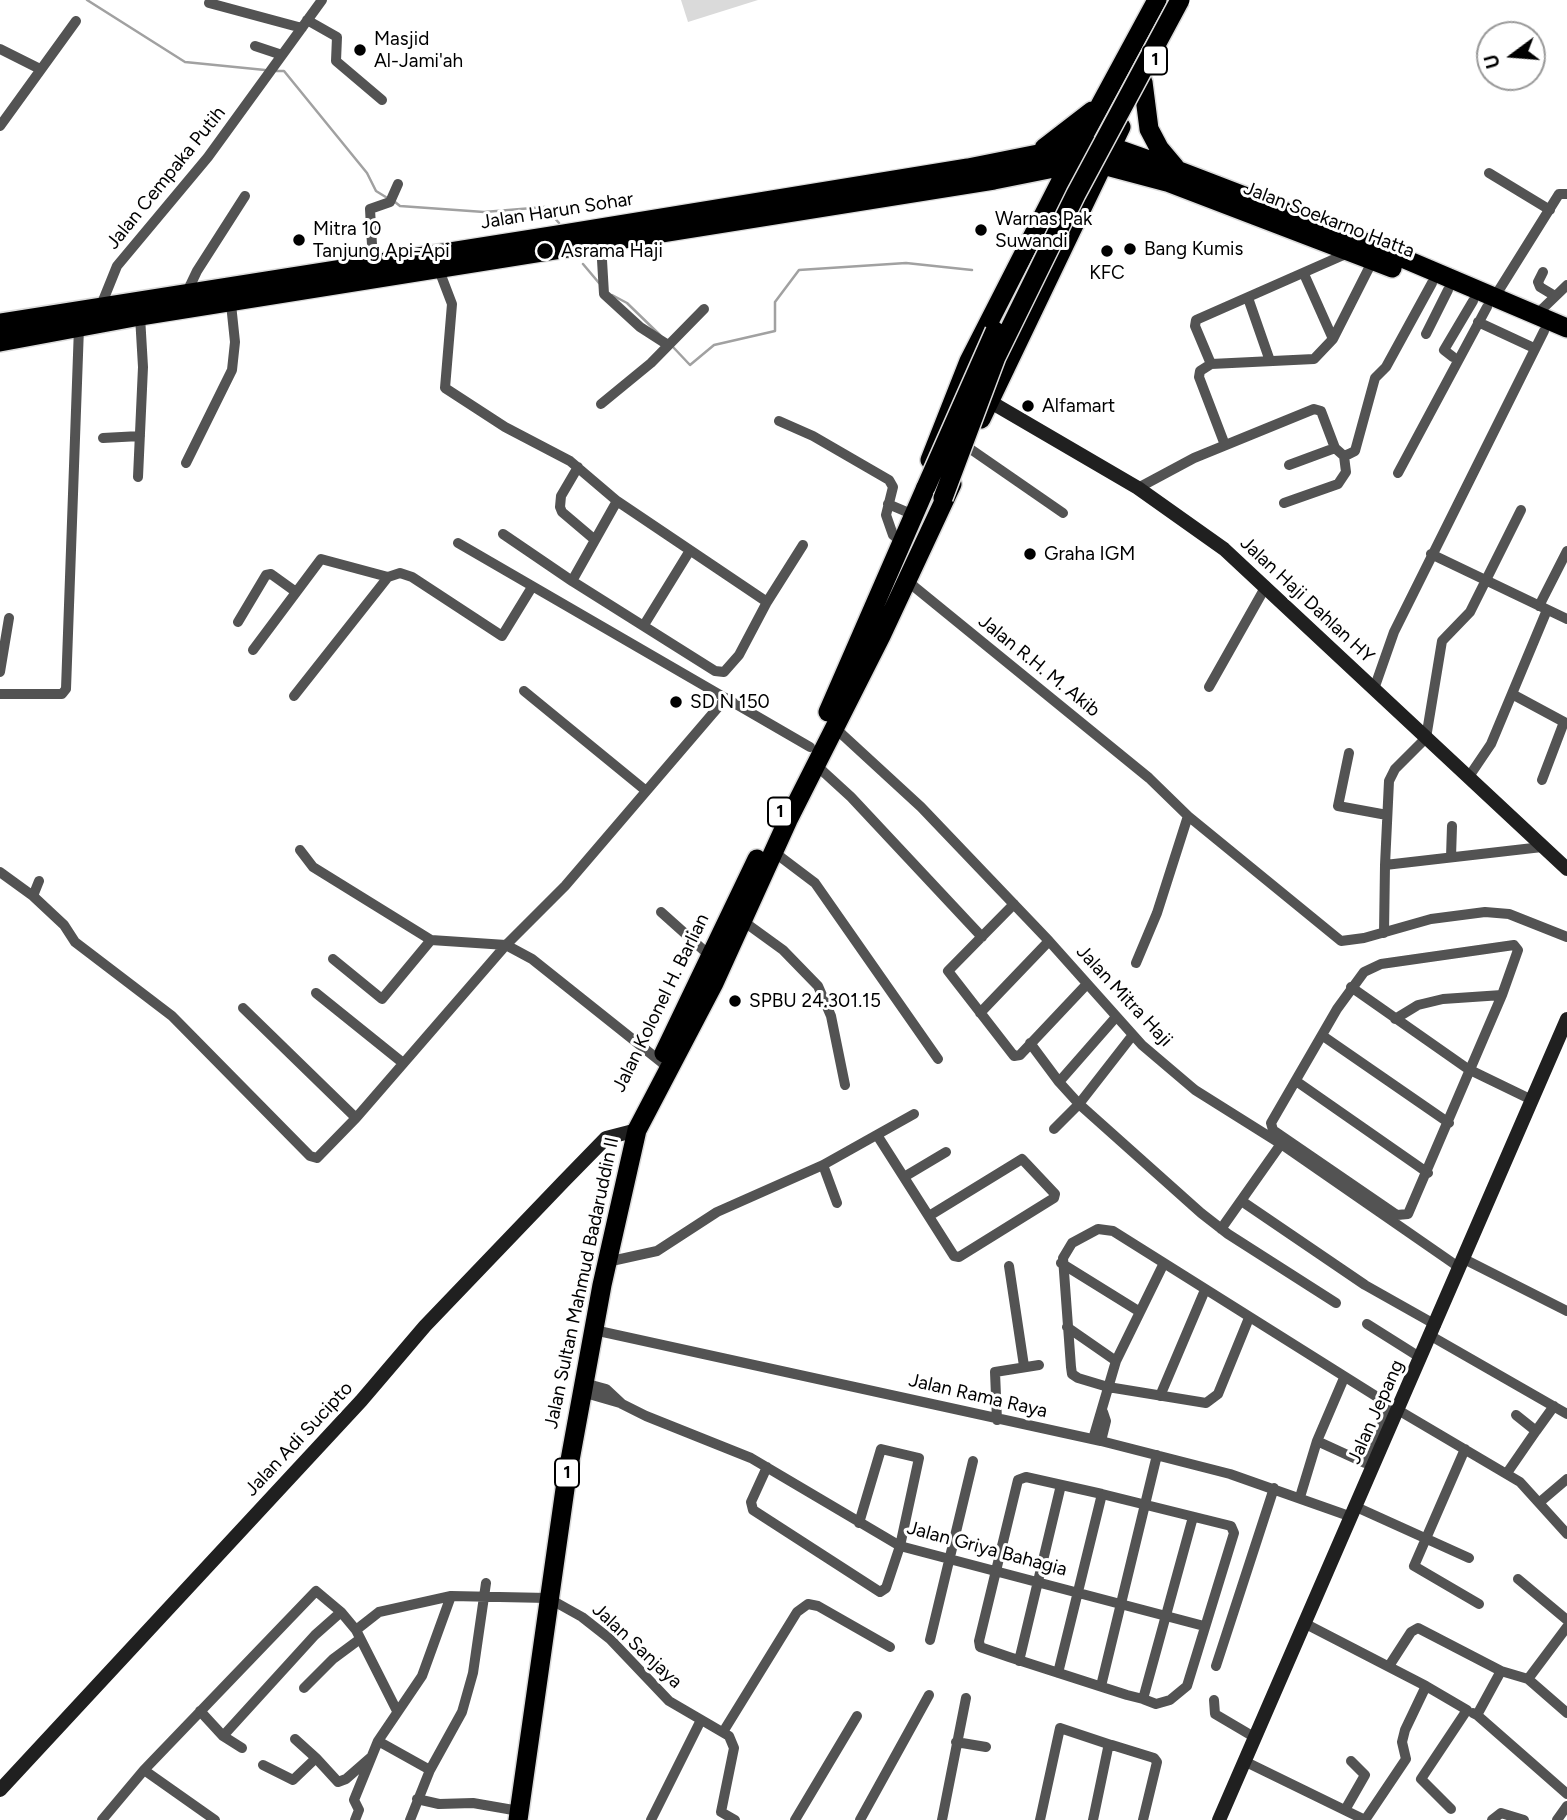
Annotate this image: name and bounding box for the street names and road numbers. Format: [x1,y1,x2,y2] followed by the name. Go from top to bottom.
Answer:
[1143,46,1167,74] road number: 1
[101,102,231,254] street label: Jalan Cempaka Putih
[1240,177,1418,263] street label: Jalan Soekarno Hatta
[479,188,635,234] street label: Jalan Harun Sohar
[1235,532,1379,668] street label: Jalan Haji Dahlan HY
[974,610,1104,722] street label: Jalan R.H. M. Akib
[768,798,792,826] road number: 1
[608,910,714,1096] street label: Jalan Kolonel H. Barlian
[1071,940,1177,1052] street label: Jalan Mitra Haji
[540,1135,624,1431] street label: Jalan Sultan Mahmud Badaruddin II
[1343,1356,1409,1468] street label: Jalan Jepang
[906,1369,1050,1423] street label: Jalan Rama Raya
[240,1377,358,1501] street label: Jalan Adi Sucipto
[555,1458,579,1488] road number: 1
[904,1517,1070,1581] street label: Jalan Griya Bahagia
[587,1599,687,1693] street label: Jalan Sanjaya

